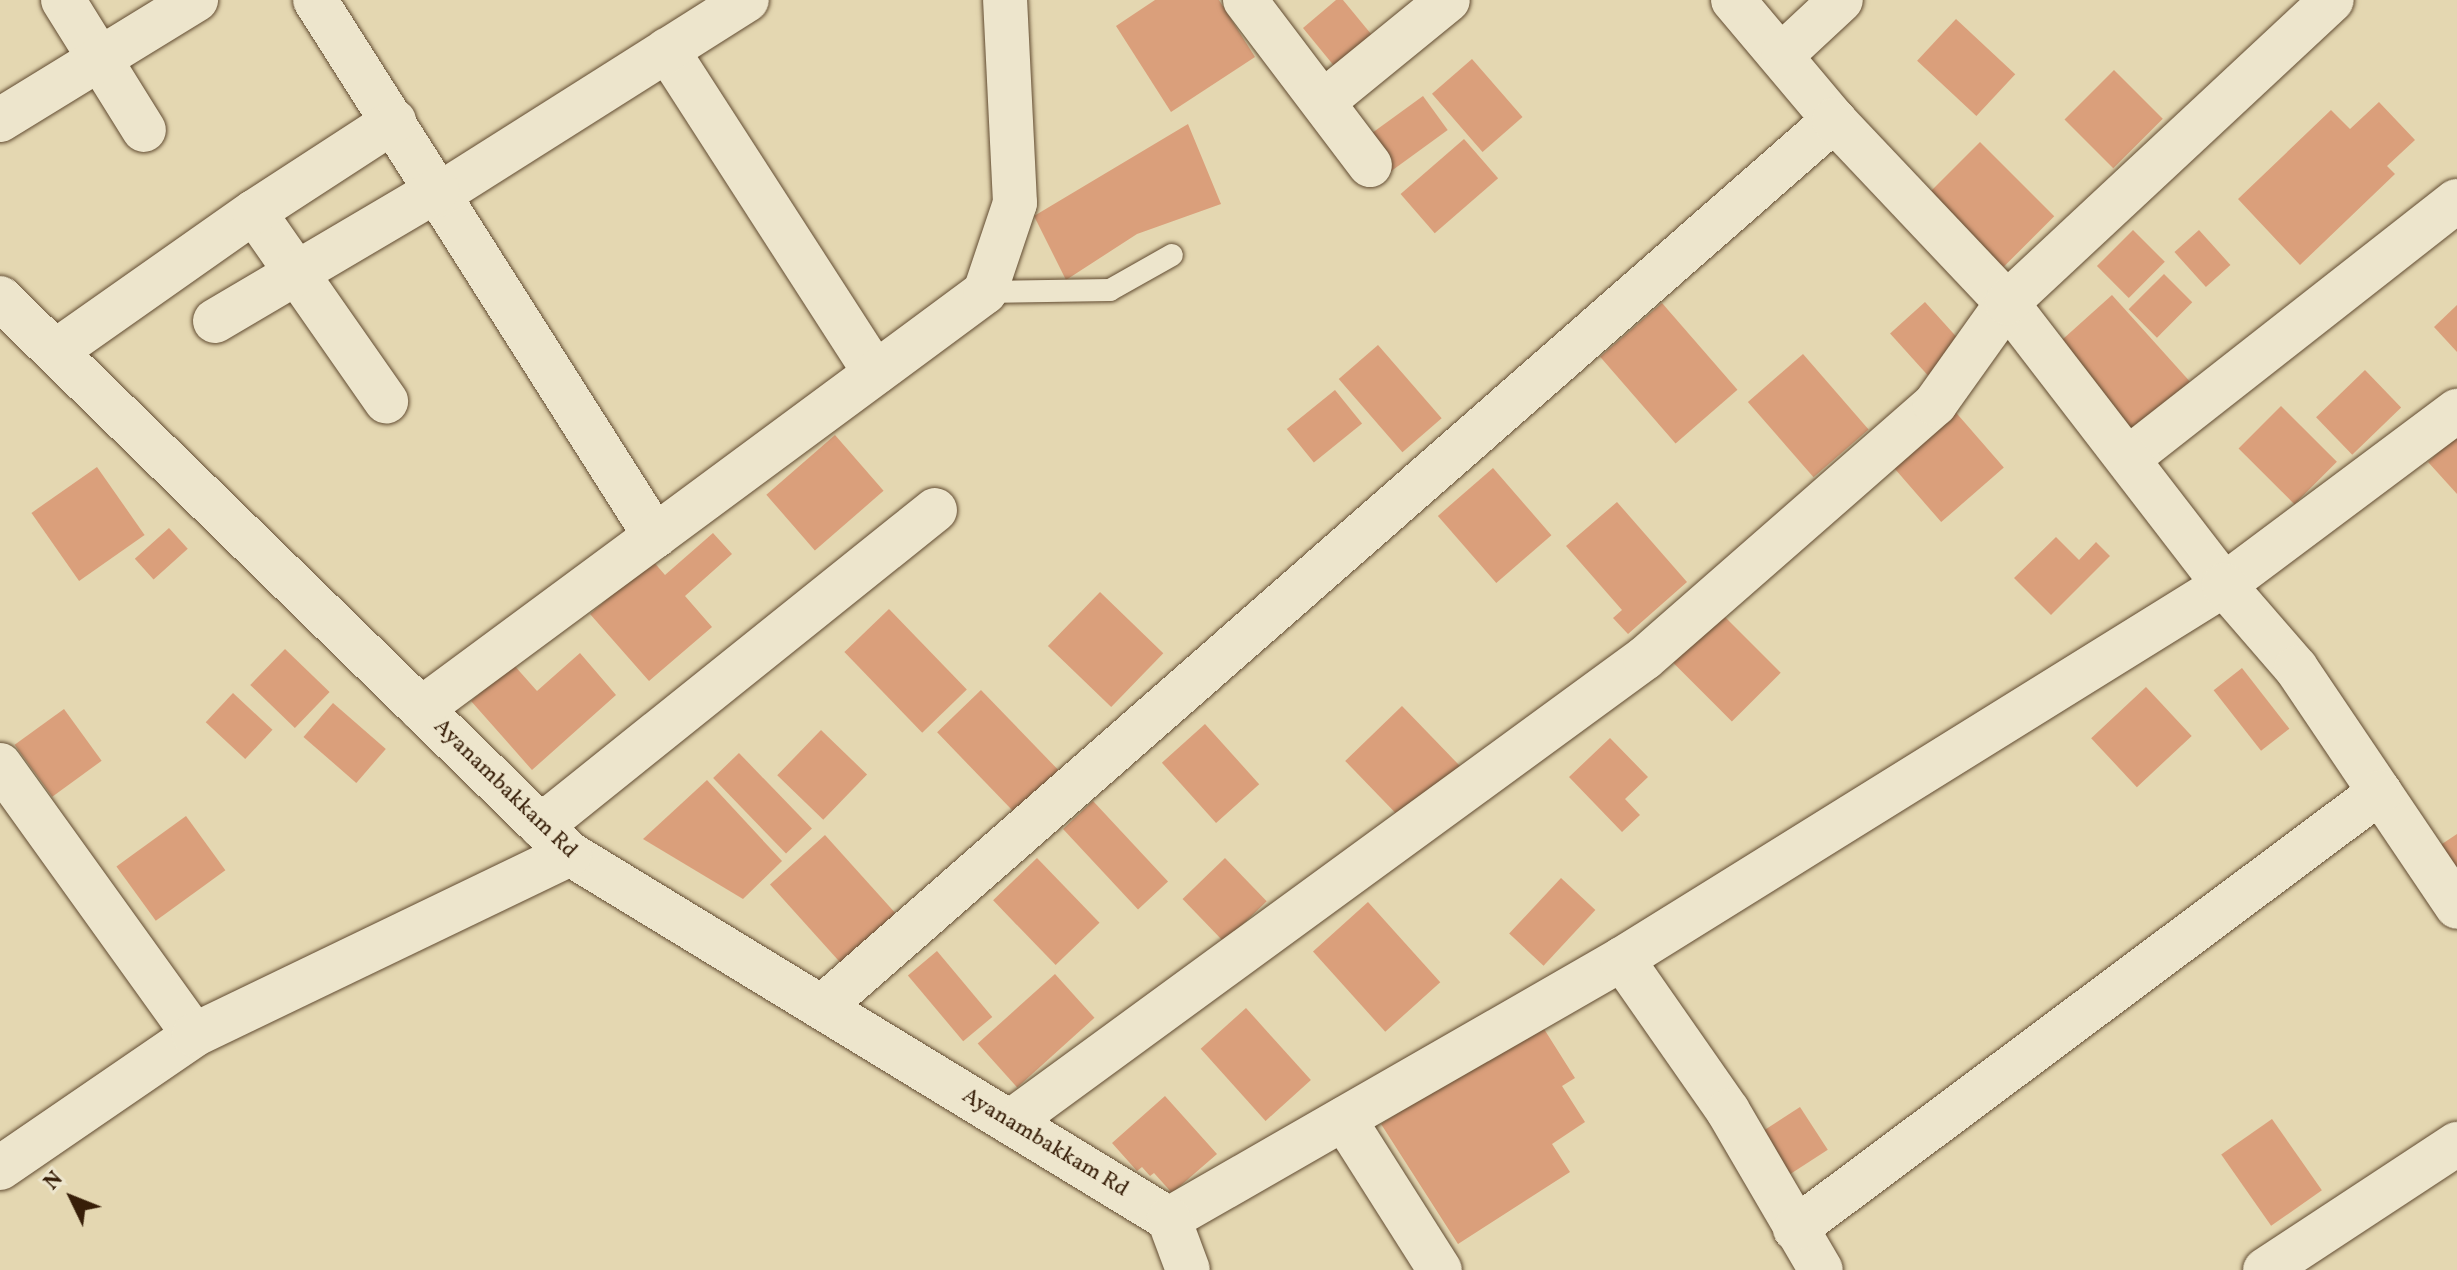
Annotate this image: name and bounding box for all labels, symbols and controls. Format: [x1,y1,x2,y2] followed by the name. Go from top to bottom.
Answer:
[428,714,582,864] street label: Ayanambakkam Rd
[957,1083,1133,1203] street label: Ayanambakkam Rd
[32,1158,112,1238] north arrow
[37,1165,71,1198] text: N

